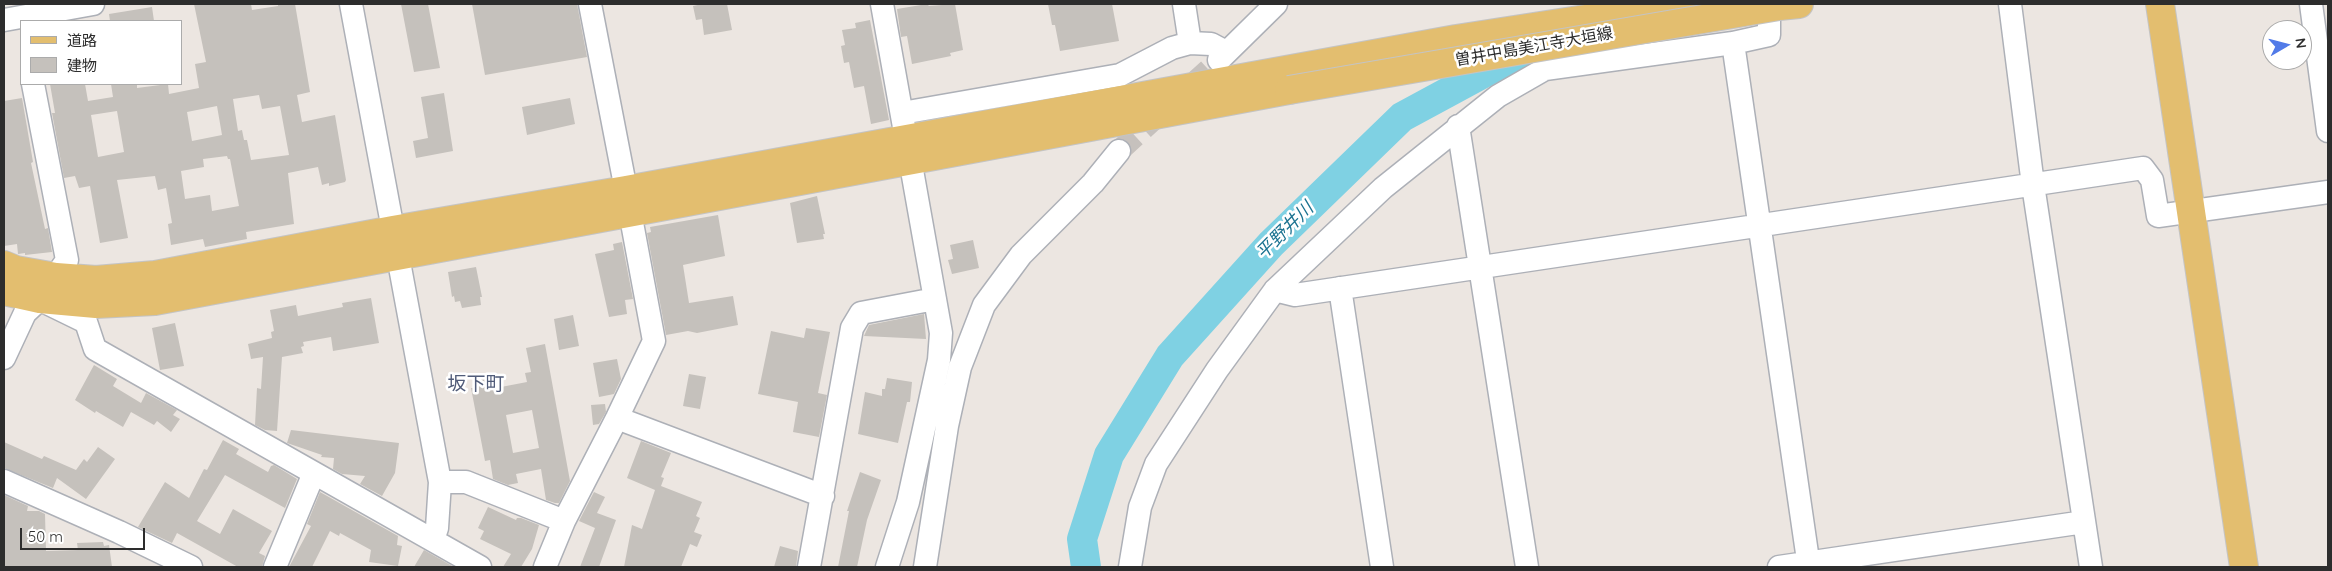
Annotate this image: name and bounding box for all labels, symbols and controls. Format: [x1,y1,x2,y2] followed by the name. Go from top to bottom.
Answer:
[20,20,182,85] legend
[2262,20,2312,70] north arrow
[1454,24,1614,70] street label: 曽井中島美江寺大垣線
[67,31,97,50] text: 道路
[2291,37,2310,49] text: N
[67,56,97,75] text: 建物
[1252,198,1318,264] water label: 平野井川
[448,373,504,395] district label: 坂下町
[22,518,148,550] scale bar
[28,527,63,546] text: 50 m

